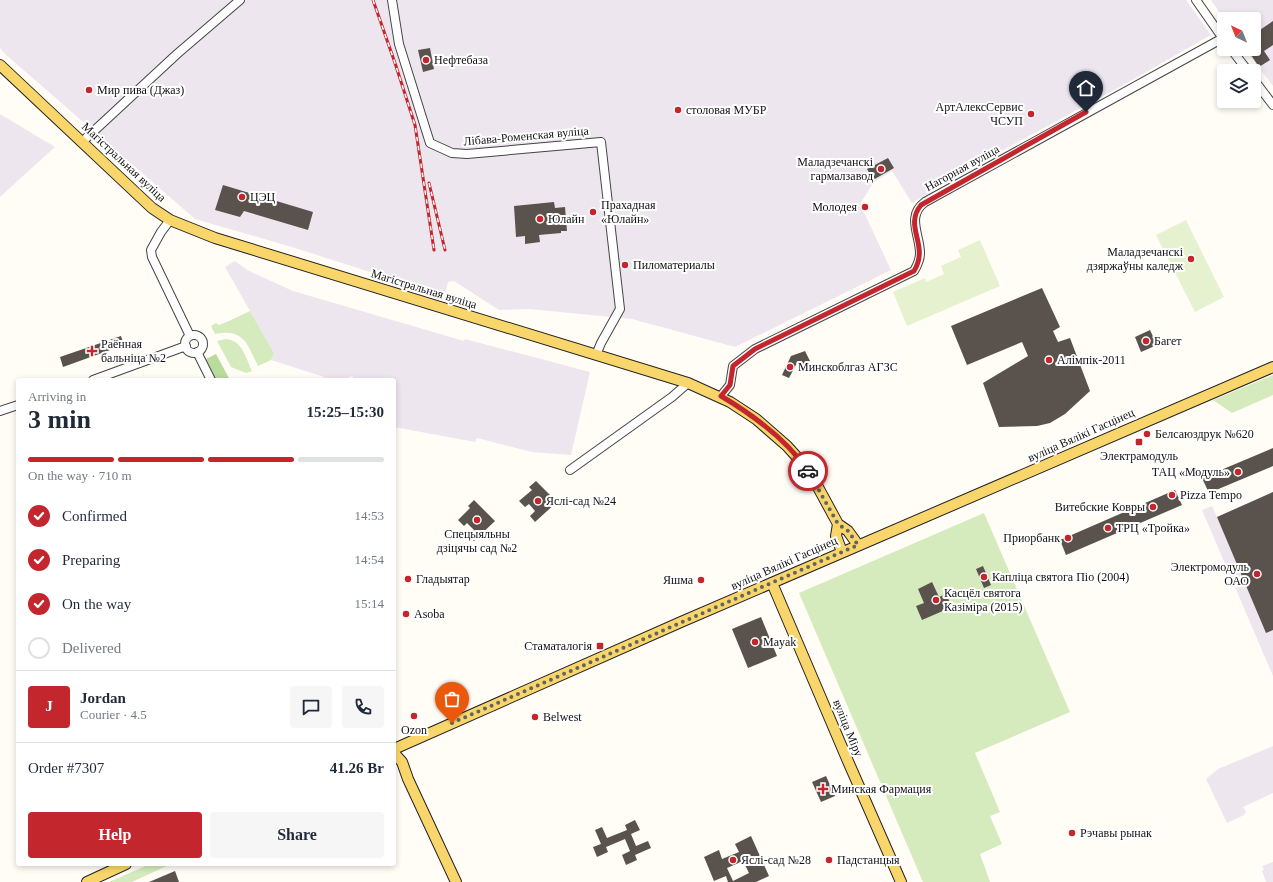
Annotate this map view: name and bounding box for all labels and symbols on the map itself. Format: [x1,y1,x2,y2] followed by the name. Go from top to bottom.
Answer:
[1217,12,1261,56] north arrow
[434,53,489,67] place label: Нефтебаза
[421,55,431,65] marker: Нефтебаза
[1069,71,1103,112] pin
[97,83,184,97] place label: Мир пива (Джаз)
[84,85,94,95] marker: Мир пива (Джаз)
[936,100,1023,128] place label: АртАлексСервис ЧСУП
[686,103,767,117] place label: столовая МУБР
[673,105,683,115] marker: столовая МУБР
[1026,109,1036,119] marker: АртАлексСервис ЧСУП
[79,119,169,205] street label: Магістральная вуліца
[463,123,590,148] street label: Лібава-Роменская вуліца
[922,142,1002,194] street label: Нагорная вуліца
[797,155,874,183] place label: Маладзечанскі гармалзавод
[876,164,886,174] marker: Маладзечанскі гармалзавод
[250,190,276,204] place label: ЦЭЦ
[237,192,247,202] marker: ЦЭЦ
[601,198,656,226] place label: Прахадная «Юлайн»
[812,200,857,214] place label: Молодея
[860,202,870,212] marker: Молодея
[588,207,598,217] marker: Прахадная «Юлайн»
[548,212,585,226] place label: Юлайн
[535,214,545,224] marker: Юлайн
[1087,245,1184,273] place label: Маладзечанскі дзяржаўны каледж
[1186,254,1196,264] marker: Маладзечанскі дзяржаўны каледж
[633,258,715,272] place label: Пиломатериалы
[620,260,630,270] marker: Пиломатериалы
[369,266,479,312] street label: Магістральная вуліца
[1154,334,1182,348] place label: Багет
[1141,336,1151,346] marker: Багет
[101,337,166,365] place label: Раённая бальніца №2
[86,345,98,357] marker: Раённая бальніца №2
[1057,353,1126,367] place label: Алімпік-2011
[1044,355,1054,365] marker: Алімпік-2011
[798,360,898,374] place label: Минскоблгаз АГЗС
[785,362,795,372] marker: Минскоблгаз АГЗС
[1026,405,1137,465] street label: вуліца Вялікі Гасцінец
[1155,427,1254,441] place label: Белсаюздрук №620
[1142,429,1152,439] marker: Белсаюздрук №620
[1134,437,1144,447] marker: Электрамодуль
[1100,449,1178,463] place label: Электрамодуль
[788,451,828,491] courier
[1152,465,1230,479] place label: ТАЦ «Модуль»
[1233,467,1243,477] marker: ТАЦ «Модуль»
[1180,488,1242,502] place label: Pizza Tempo
[1167,490,1177,500] marker: Pizza Tempo
[546,494,616,508] place label: Яслі-сад №24
[533,496,543,506] marker: Яслі-сад №24
[1055,500,1145,514] place label: Витебские Ковры
[1148,502,1158,512] marker: Витебские Ковры
[472,515,482,525] marker: Спецыяльны дзіцячы сад №2
[1116,521,1190,535] place label: ТРЦ «Тройка»
[1103,523,1113,533] marker: ТРЦ «Тройка»
[437,527,517,555] place label: Спецыяльны дзіцячы сад №2
[1003,531,1060,545] place label: Приорбанк
[729,533,840,593] street label: вуліца Вялікі Гасцінец
[1063,533,1073,543] marker: Приорбанк
[1171,560,1250,588] place label: Электромодуль ОАО
[1252,569,1262,579] marker: Электромодуль ОАО
[992,570,1129,584] place label: Капліца святога Піо (2004)
[416,572,470,586] place label: Гладыятар
[979,572,989,582] marker: Капліца святога Піо (2004)
[663,573,694,587] place label: Яшма
[403,574,413,584] marker: Гладыятар
[696,575,706,585] marker: Яшма
[944,586,1023,614] place label: Касцёл святога Казіміра (2015)
[931,595,941,605] marker: Касцёл святога Казіміра (2015)
[414,607,445,621] place label: Asoba
[401,609,411,619] marker: Asoba
[763,635,796,649] place label: Mayak
[750,637,760,647] marker: Mayak
[524,639,592,653] place label: Стаматалогія
[595,641,605,651] marker: Стаматалогія
[435,682,469,723] pin
[830,697,866,759] street label: вуліца Міру
[543,710,582,724] place label: Belwest
[409,711,419,721] marker: Ozon
[530,712,540,722] marker: Belwest
[401,723,427,737] place label: Ozon
[831,782,932,796] place label: Минская Фармация
[818,784,828,794] marker: Минская Фармация
[1080,826,1152,840] place label: Рэчавы рынак
[1067,828,1077,838] marker: Рэчавы рынак
[741,853,811,867] place label: Яслі-сад №28
[837,853,900,867] place label: Падстанцыя
[728,855,738,865] marker: Яслі-сад №28
[824,855,834,865] marker: Падстанцыя

